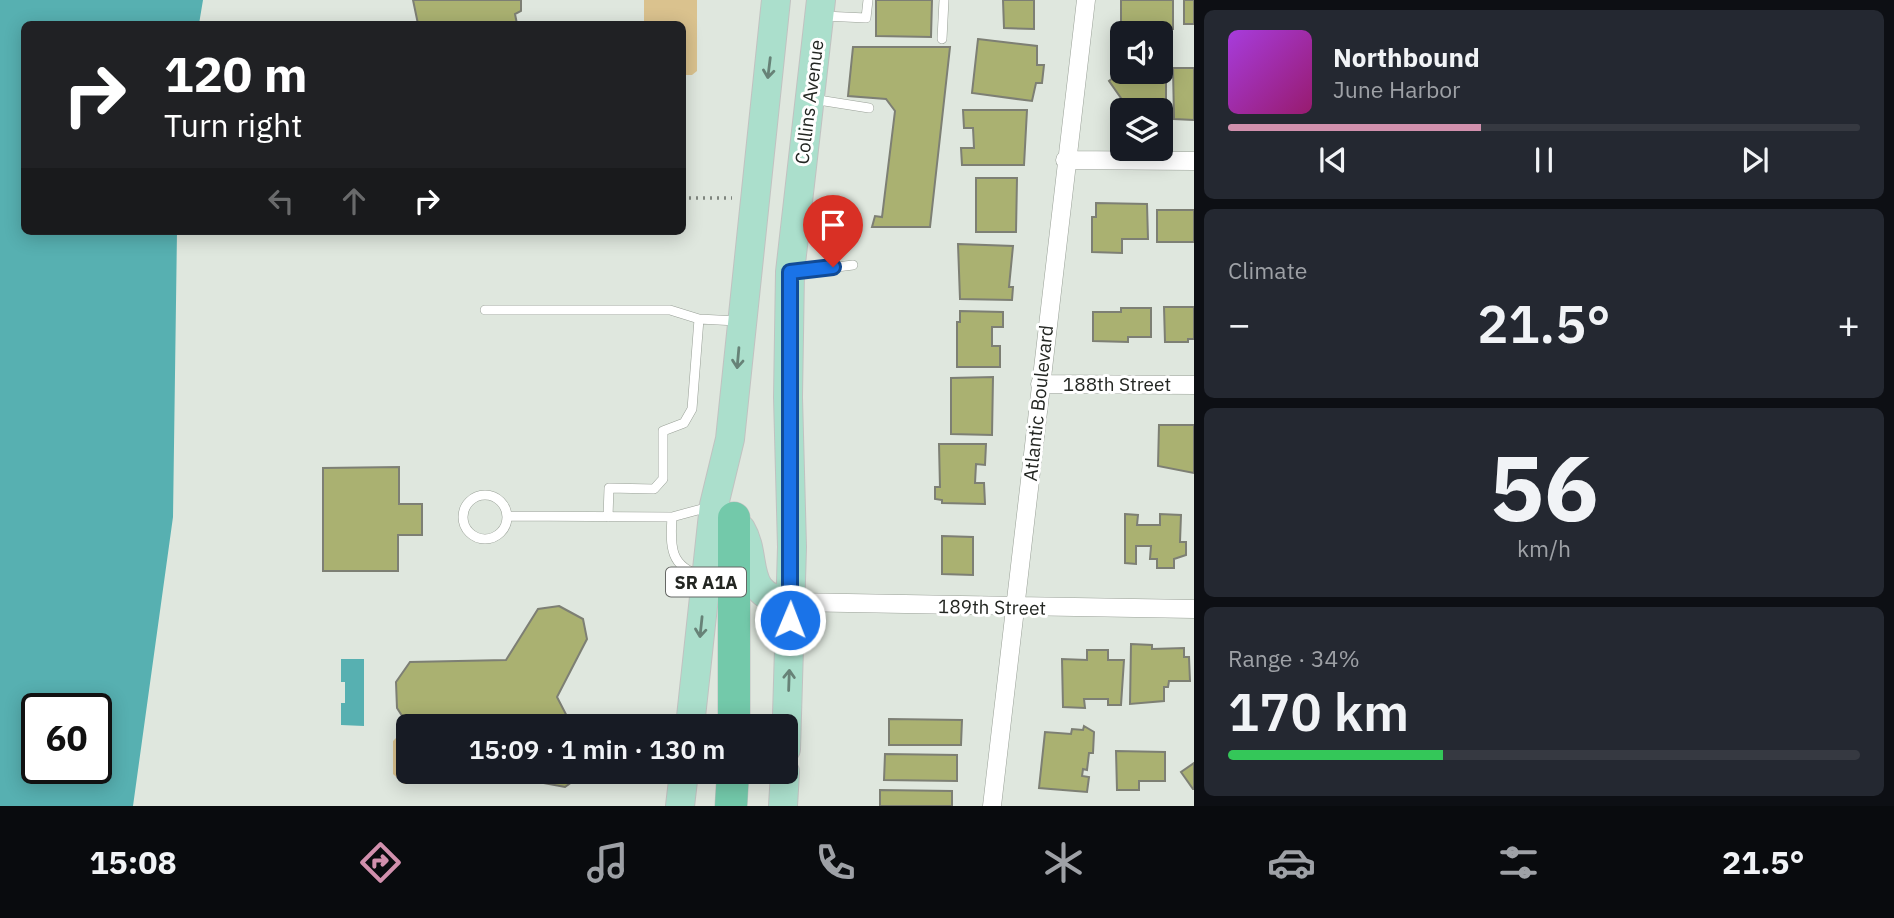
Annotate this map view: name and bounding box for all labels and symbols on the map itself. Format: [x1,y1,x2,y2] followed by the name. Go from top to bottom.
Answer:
[789,38,829,166] street label: Collins Avenue
[762,56,775,79] one-way arrow
[803,195,863,267] pin
[1018,324,1058,482] street label: Atlantic Boulevard
[731,347,744,369] one-way arrow
[1063,372,1171,396] street label: 188th Street
[666,568,746,596] road number: SR A1A
[753,583,827,657] position arrow
[938,594,1046,620] street label: 189th Street
[694,616,707,638] one-way arrow
[782,669,795,692] one-way arrow
[21,693,112,784] speed limit sign: 60

